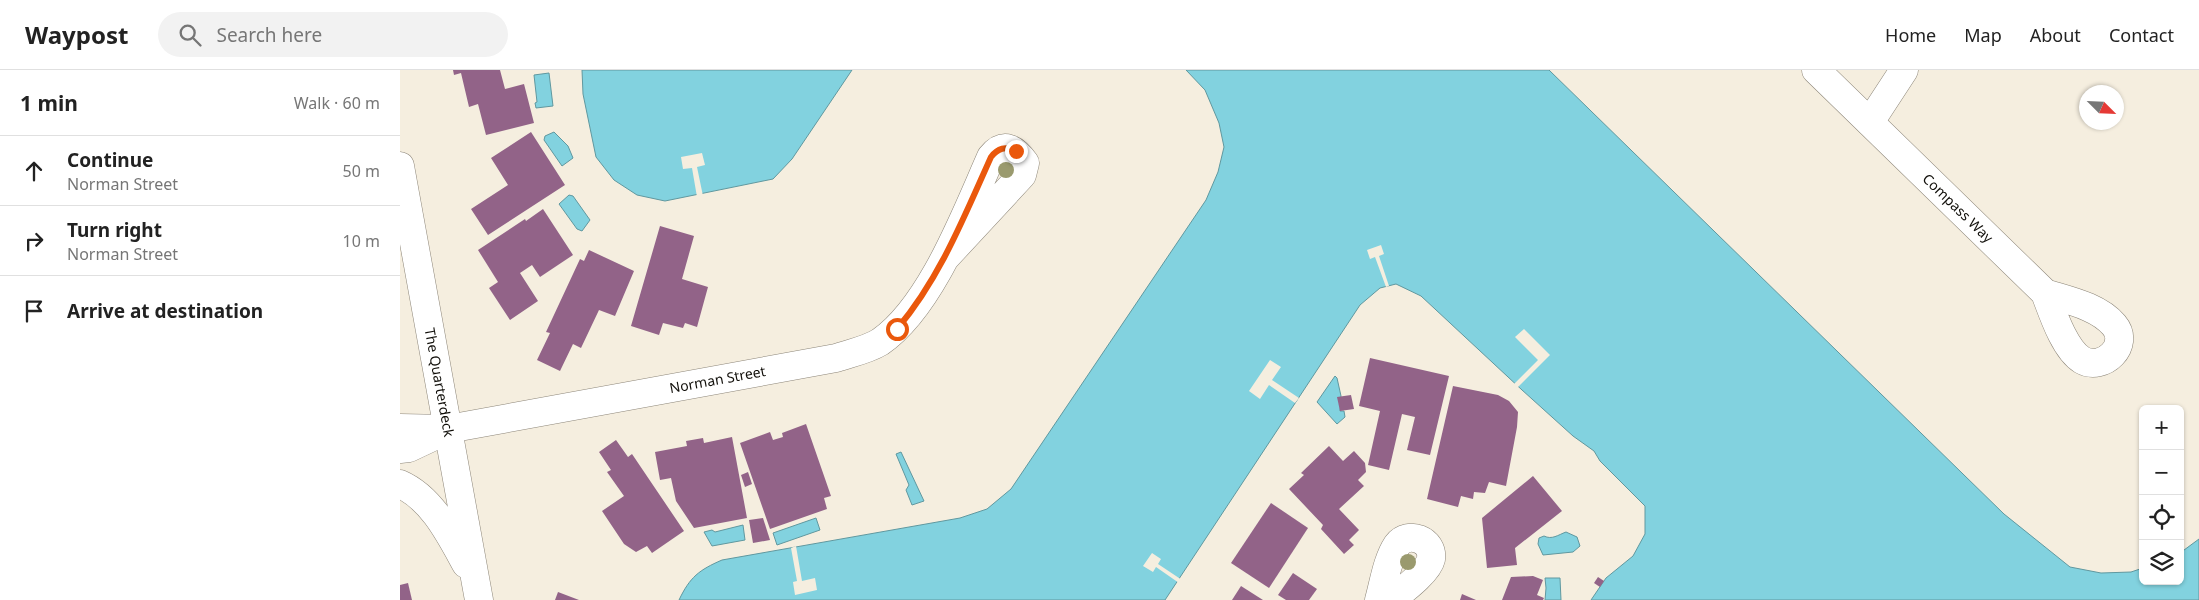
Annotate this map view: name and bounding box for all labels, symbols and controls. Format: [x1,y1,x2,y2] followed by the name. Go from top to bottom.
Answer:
[158,12,508,57] search box
[25,18,128,51] text: Waypost
[176,21,204,49] icon: search
[216,22,322,48] text: Search here
[1885,23,1936,47] text: Home
[1964,23,2002,47] text: Map
[2030,23,2081,47] text: About
[2109,23,2174,47] text: Contact
[2079,85,2124,130] north arrow
[20,89,78,117] text: 1 min
[294,92,380,114] text: Walk · 60 m
[1005,140,1028,163] route end
[67,147,153,173] text: Continue
[20,157,48,185] icon: ahead
[343,160,380,182] text: 50 m
[1919,169,1998,247] street label: Compass Way
[67,173,178,195] text: Norman Street
[67,217,162,243] text: Turn right
[20,227,48,255] icon: right
[343,230,380,252] text: 10 m
[67,243,178,265] text: Norman Street
[20,297,48,325] icon: arrive
[67,298,263,324] text: Arrive at destination
[886,318,909,341] route start
[421,326,459,439] street label: The Quarterdeck
[668,361,767,397] street label: Norman Street
[2139,405,2184,585] map controls
[2139,405,2184,450] button: +
[2139,450,2184,495] button: −
[2139,495,2184,540] button: locate
[2139,540,2184,585] button: layers

